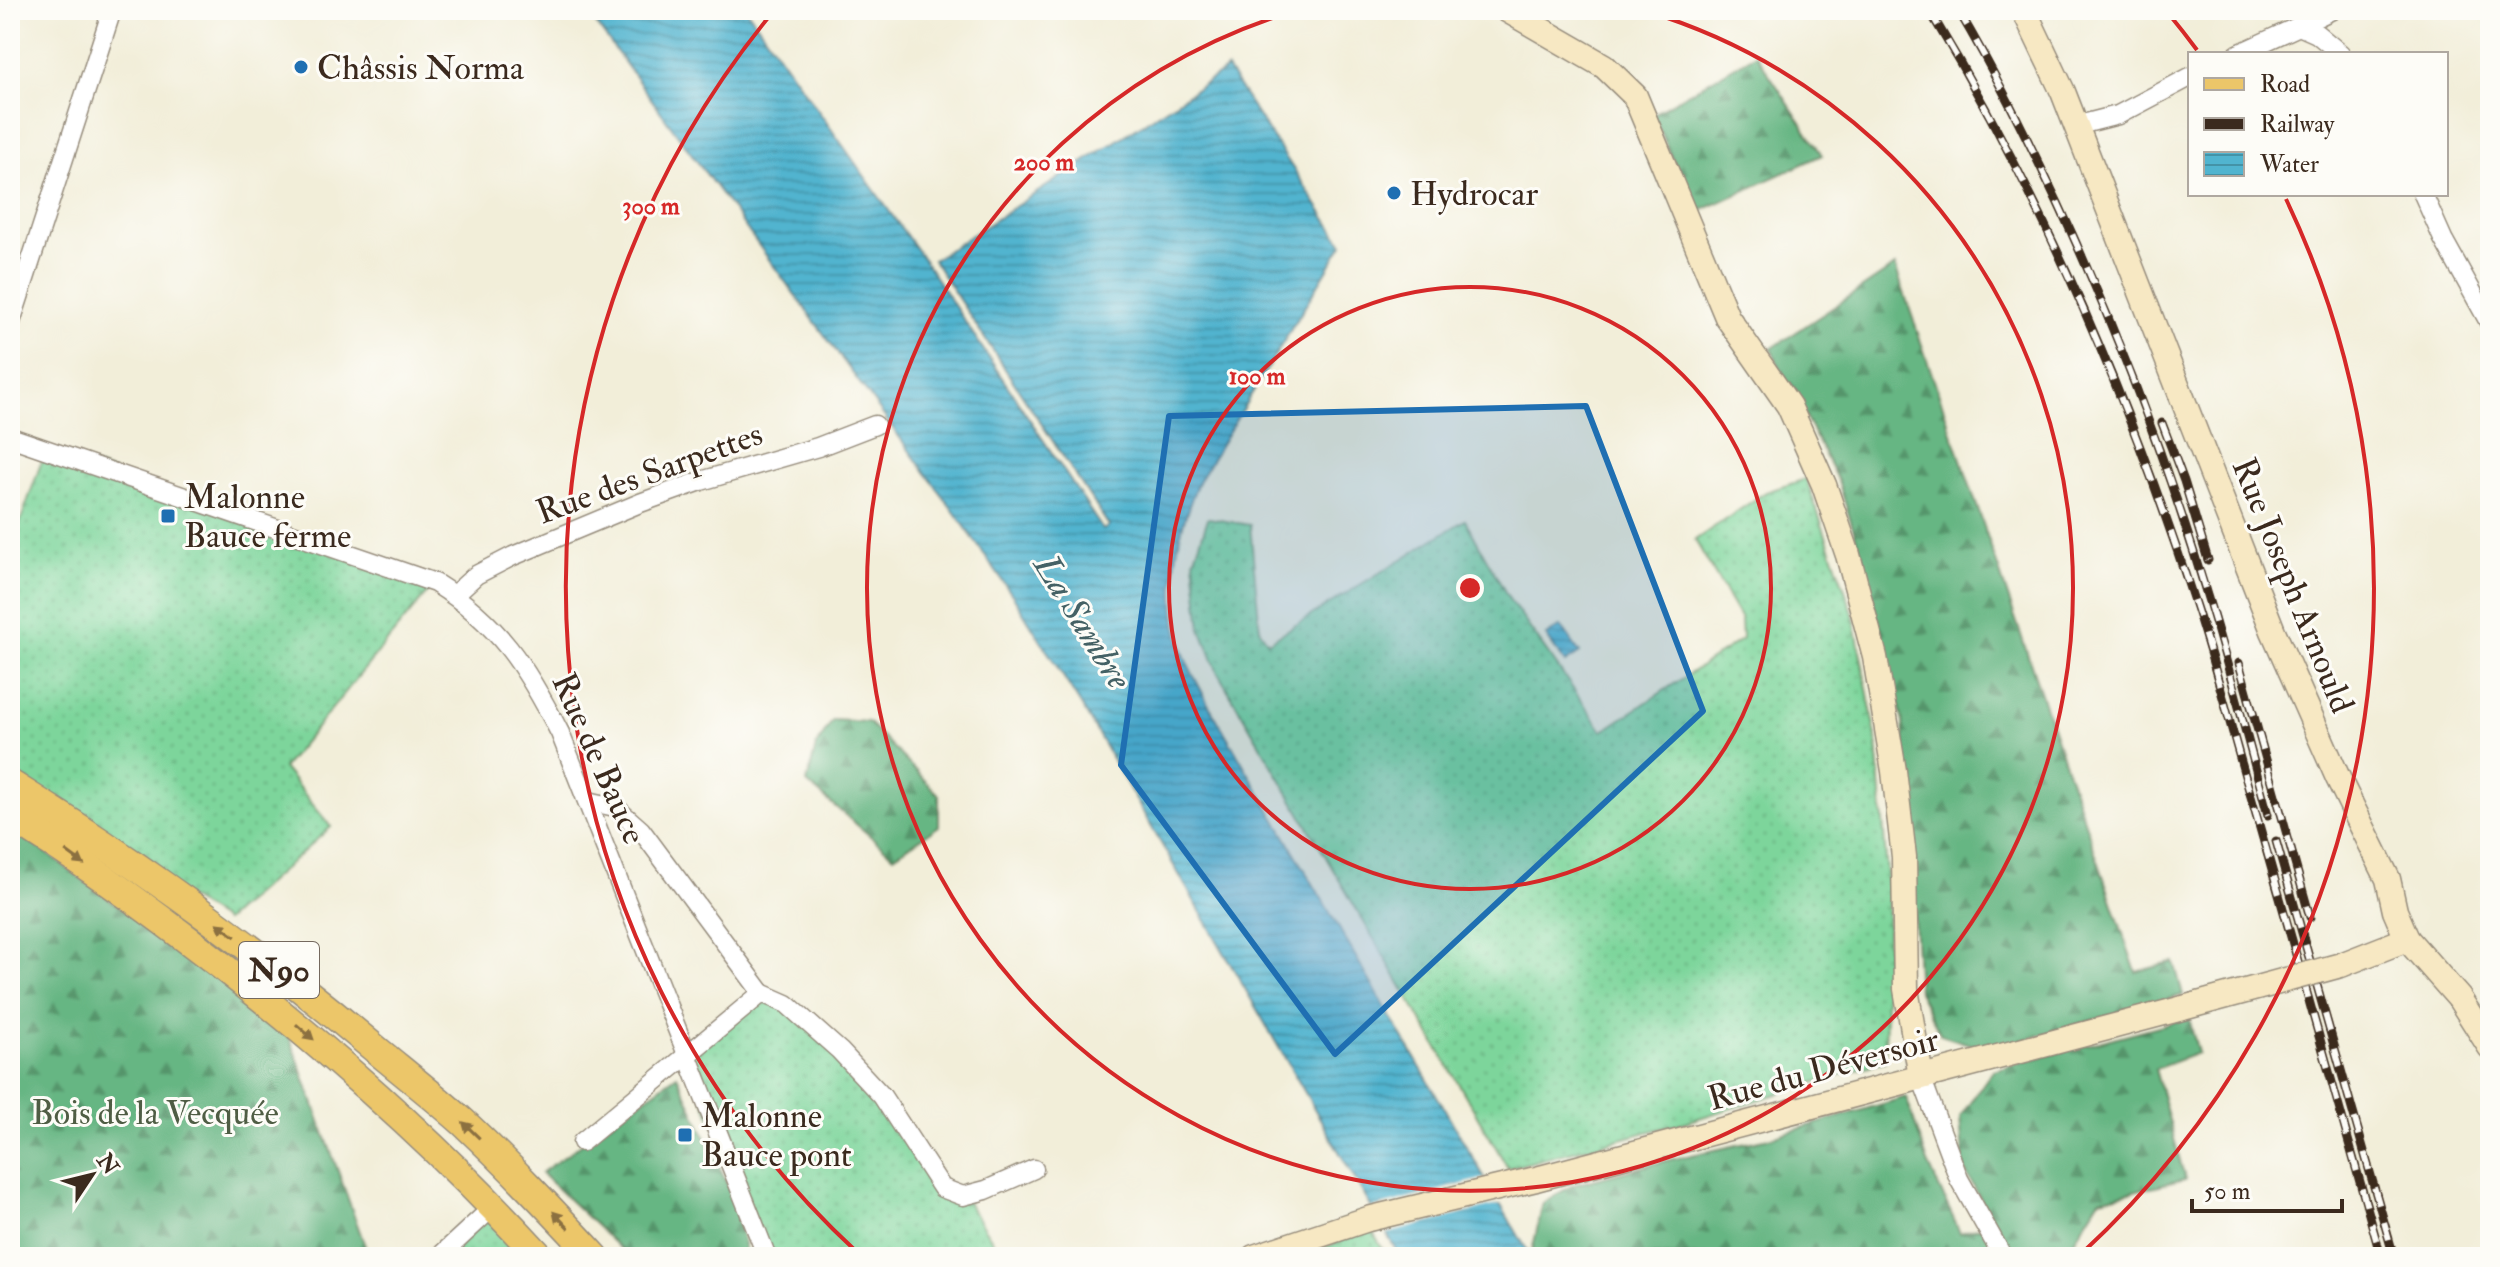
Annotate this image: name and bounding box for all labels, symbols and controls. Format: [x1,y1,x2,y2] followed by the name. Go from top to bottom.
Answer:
[317,47,525,90] place label: Châssis Norma
[2188,52,2448,196] legend
[292,58,310,76] marker: Châssis Norma
[2260,69,2310,100] text: Road
[2260,109,2335,140] text: Railway
[1014,147,1075,178] text: 200 m
[2259,149,2319,180] text: Water
[1410,173,1538,216] place label: Hydrocar
[1385,184,1403,202] marker: Hydrocar
[622,191,680,222] text: 300 m
[1229,361,1286,392] text: 100 m
[531,413,768,534] street label: Rue des Sarpettes
[2222,452,2363,720] street label: Rue Joseph Arnould
[184,476,351,558] place label: Malonne Bauce ferme
[159,507,177,525] marker: Malonne Bauce ferme
[1023,544,1142,698] water label: La Sambre
[1456,574,1484,602] centre of rings
[542,666,655,851] street label: Rue de Bauce
[65,850,86,865] one-way arrow
[215,922,237,938] one-way arrow
[239,942,319,998] road number: N90
[1703,1018,1944,1121] street label: Rue du Déversoir
[296,1022,315,1040] one-way arrow
[31,1092,279,1135] park label: Bois de la Vecquée
[701,1095,852,1177] place label: Malonne Bauce pont
[462,1121,481,1139] one-way arrow
[676,1126,694,1144] marker: Malonne Bauce pont
[52,1135,132,1215] north arrow
[90,1147,125,1180] text: N
[2192,1163,2342,1213] scale bar
[2204,1176,2251,1207] text: 50 m
[552,1211,570,1230] one-way arrow

